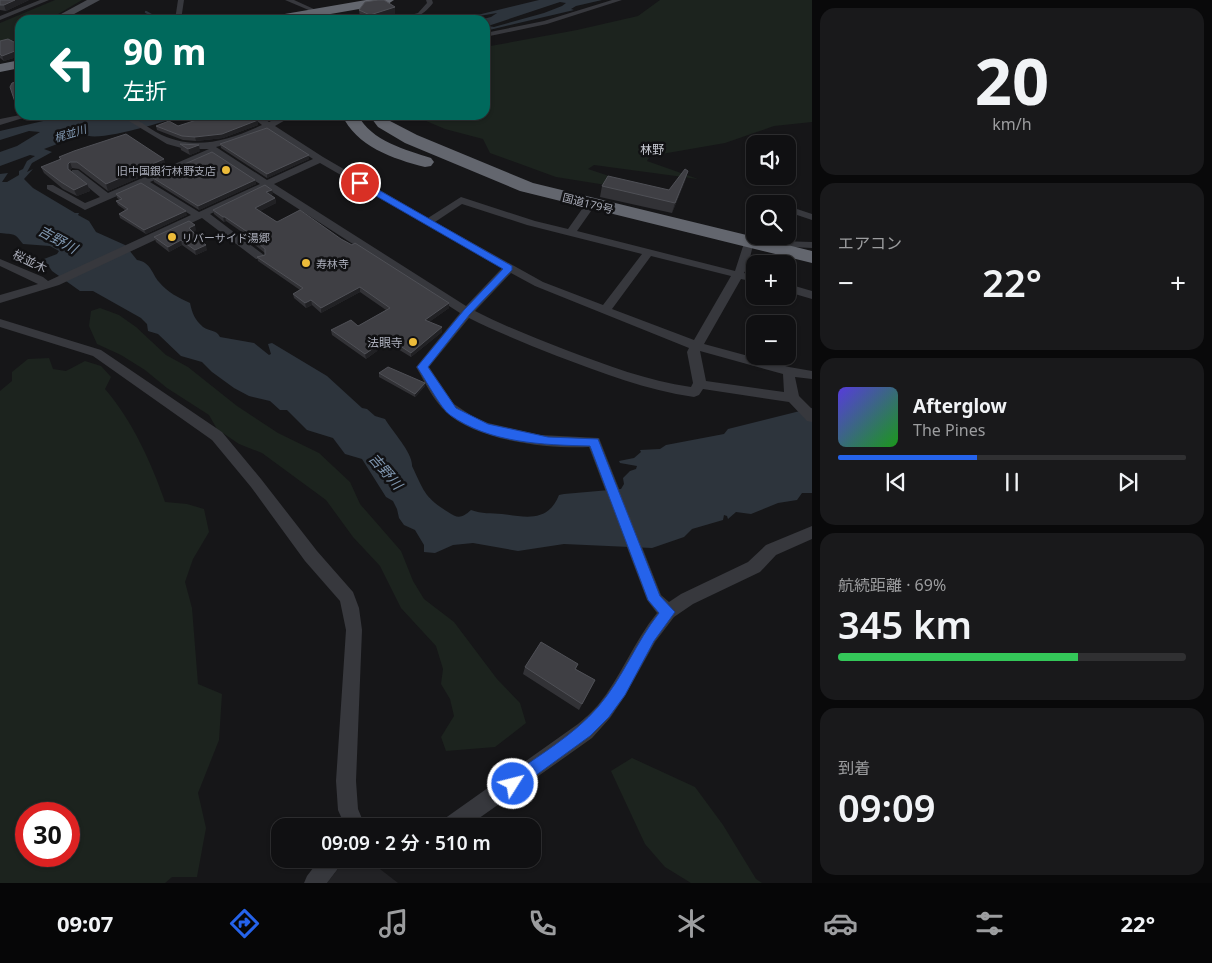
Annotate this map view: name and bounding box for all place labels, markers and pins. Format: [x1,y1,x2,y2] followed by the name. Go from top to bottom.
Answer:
[339,162,381,204] pin
[117,163,216,178] place label: 旧中国銀行林野支店
[220,164,232,176] marker: 旧中国銀行林野支店
[182,230,270,245] place label: リバーサイド湯郷
[166,231,178,243] marker: リバーサイド湯郷
[316,256,349,271] place label: 寿林寺
[300,257,312,269] marker: 寿林寺
[367,334,403,351] place label: 法眼寺
[407,336,419,348] marker: 法眼寺

